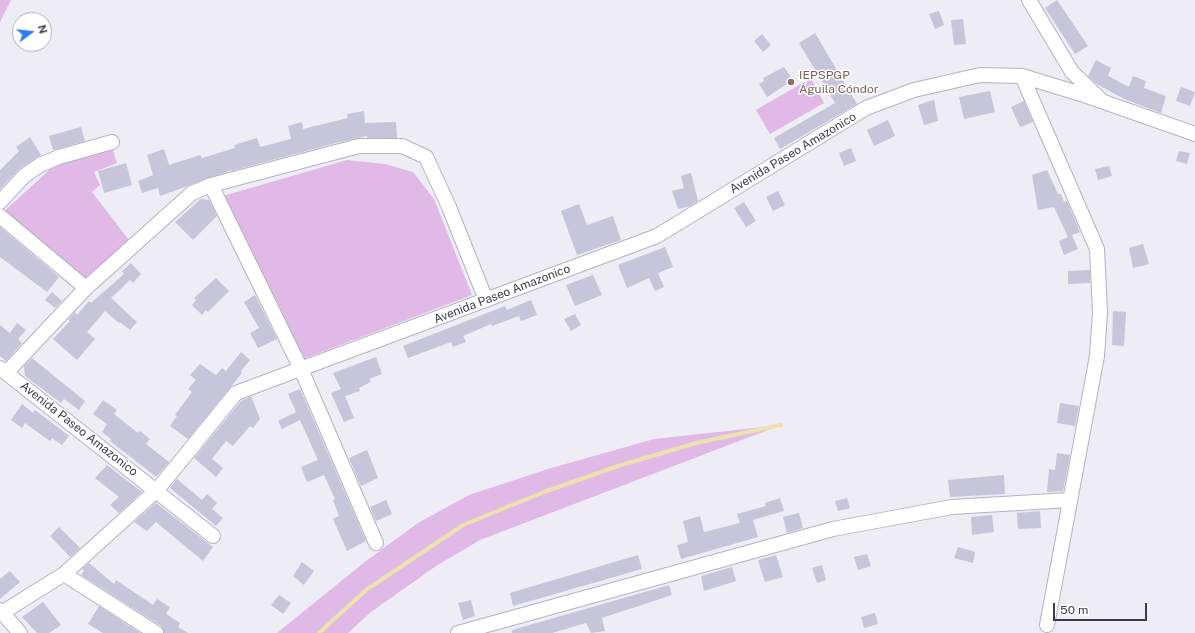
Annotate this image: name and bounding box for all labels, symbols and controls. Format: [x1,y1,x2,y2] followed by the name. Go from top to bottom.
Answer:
[12,12,52,52] north arrow
[36,23,50,35] text: N
[799,68,878,96] place label: IEPSPGP Águila Cóndor
[786,77,796,87] marker: IEPSPGP Águila Cóndor
[727,109,859,197] street label: Avenida Paseo Amazonico
[432,261,572,327] street label: Avenida Paseo Amazonico
[17,379,141,479] street label: Avenida Paseo Amazonico
[1055,595,1149,621] scale bar
[1060,603,1088,617] text: 50 m

